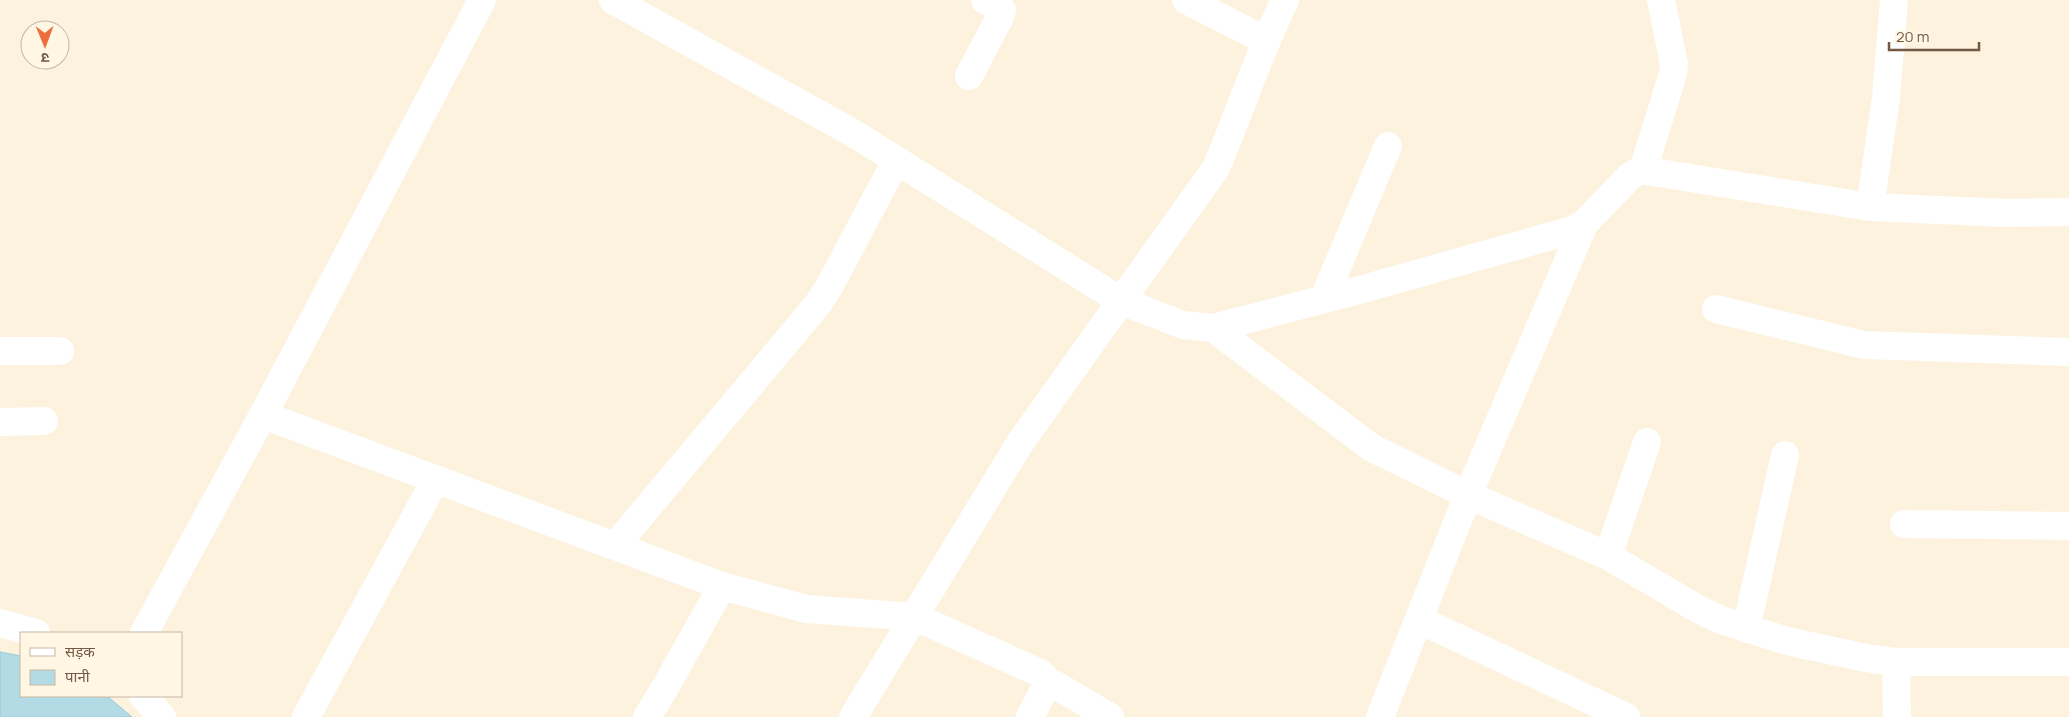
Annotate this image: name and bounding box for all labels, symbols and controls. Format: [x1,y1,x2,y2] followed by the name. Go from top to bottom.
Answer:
[20,20,70,70] north arrow
[1889,20,1979,52] scale bar
[1896,26,1929,47] text: 20 m
[40,49,50,68] text: उ
[20,632,182,697] legend
[65,641,95,662] text: सड़क
[65,666,91,687] text: पानी

